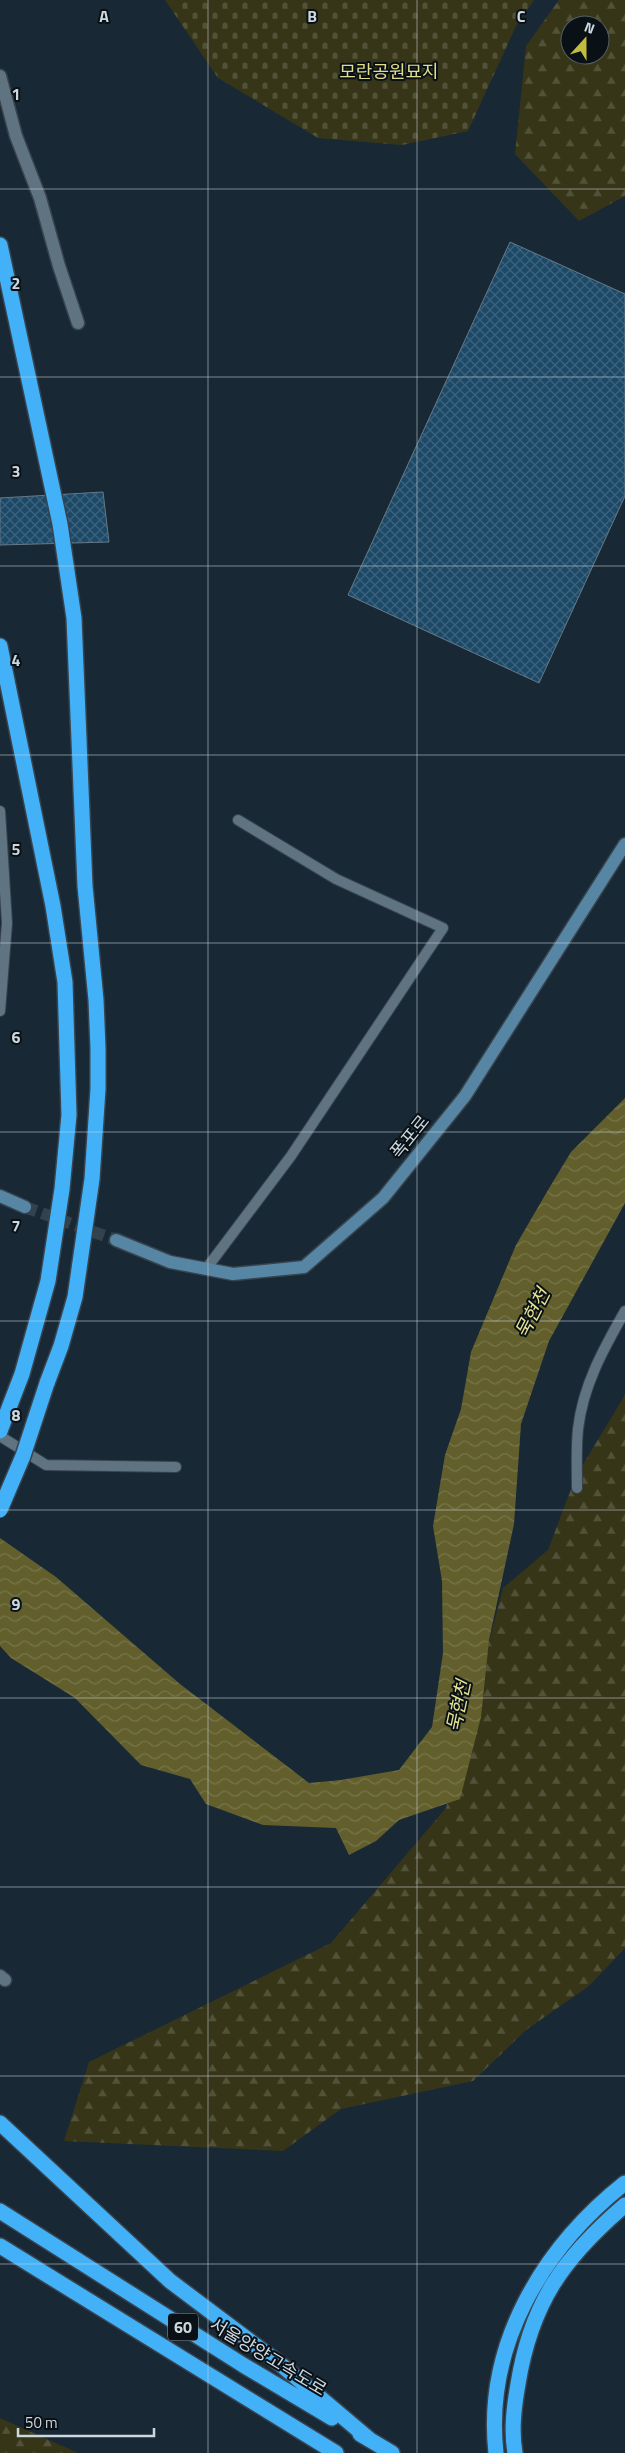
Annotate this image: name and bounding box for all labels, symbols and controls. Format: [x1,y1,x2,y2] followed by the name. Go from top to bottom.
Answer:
[99,4,109,28] text: A
[307,4,317,28] text: B
[517,4,526,28] text: C
[560,15,610,65] north arrow
[582,16,598,39] text: N
[339,58,439,85] park label: 모란공원묘지
[12,82,20,106] text: 1
[12,271,20,295] text: 2
[12,459,20,483] text: 3
[12,648,21,672] text: 4
[12,837,21,861] text: 5
[12,1025,21,1049] text: 6
[383,1109,436,1164] street label: 폭포로
[12,1214,20,1238] text: 7
[507,1281,557,1343] water label: 묵현천
[12,1403,21,1427] text: 8
[12,1592,21,1616] text: 9
[438,1676,477,1735] water label: 묵현천
[205,2311,332,2402] street label: 서울양양고속도로
[168,2314,198,2340] road number: 60
[18,2406,154,2438] scale bar
[25,2411,58,2434] text: 50 m

